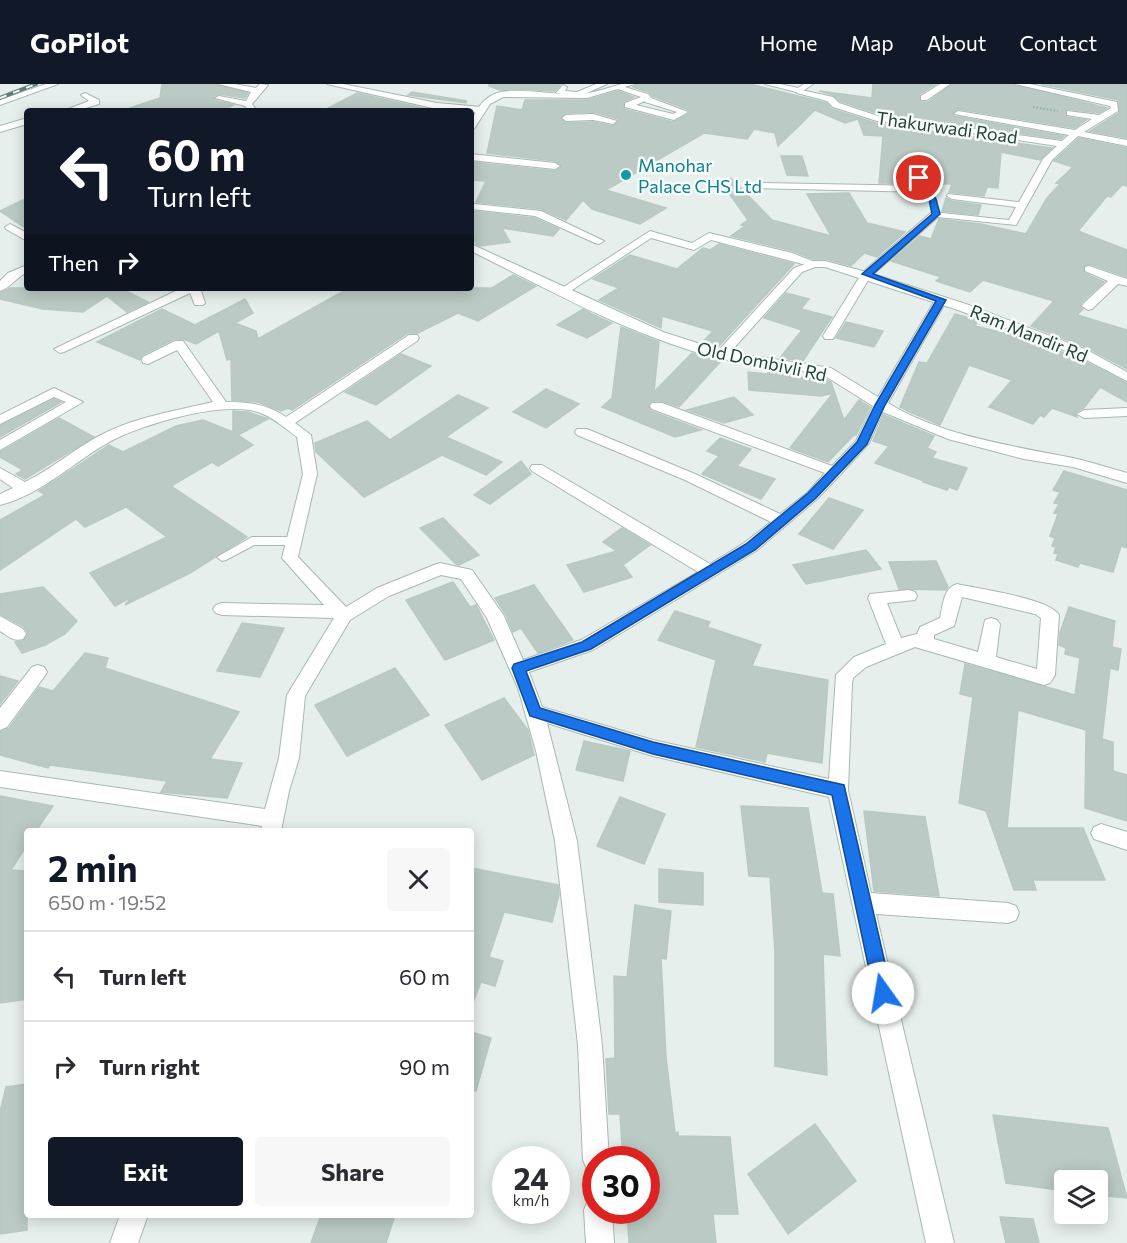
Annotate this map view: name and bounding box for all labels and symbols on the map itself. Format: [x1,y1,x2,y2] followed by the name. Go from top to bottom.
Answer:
[875,106,1019,148] street label: Thakurwadi Road
[893,152,944,203] pin
[638,154,762,197] place label: Manohar Palace CHS Ltd
[619,168,633,182] marker: Manohar Palace CHS Ltd
[967,299,1091,367] street label: Ram Mandir Rd
[695,337,829,385] street label: Old Dombivli Rd
[851,961,915,1025] position arrow
[582,1146,660,1224] speed limit sign: 30

